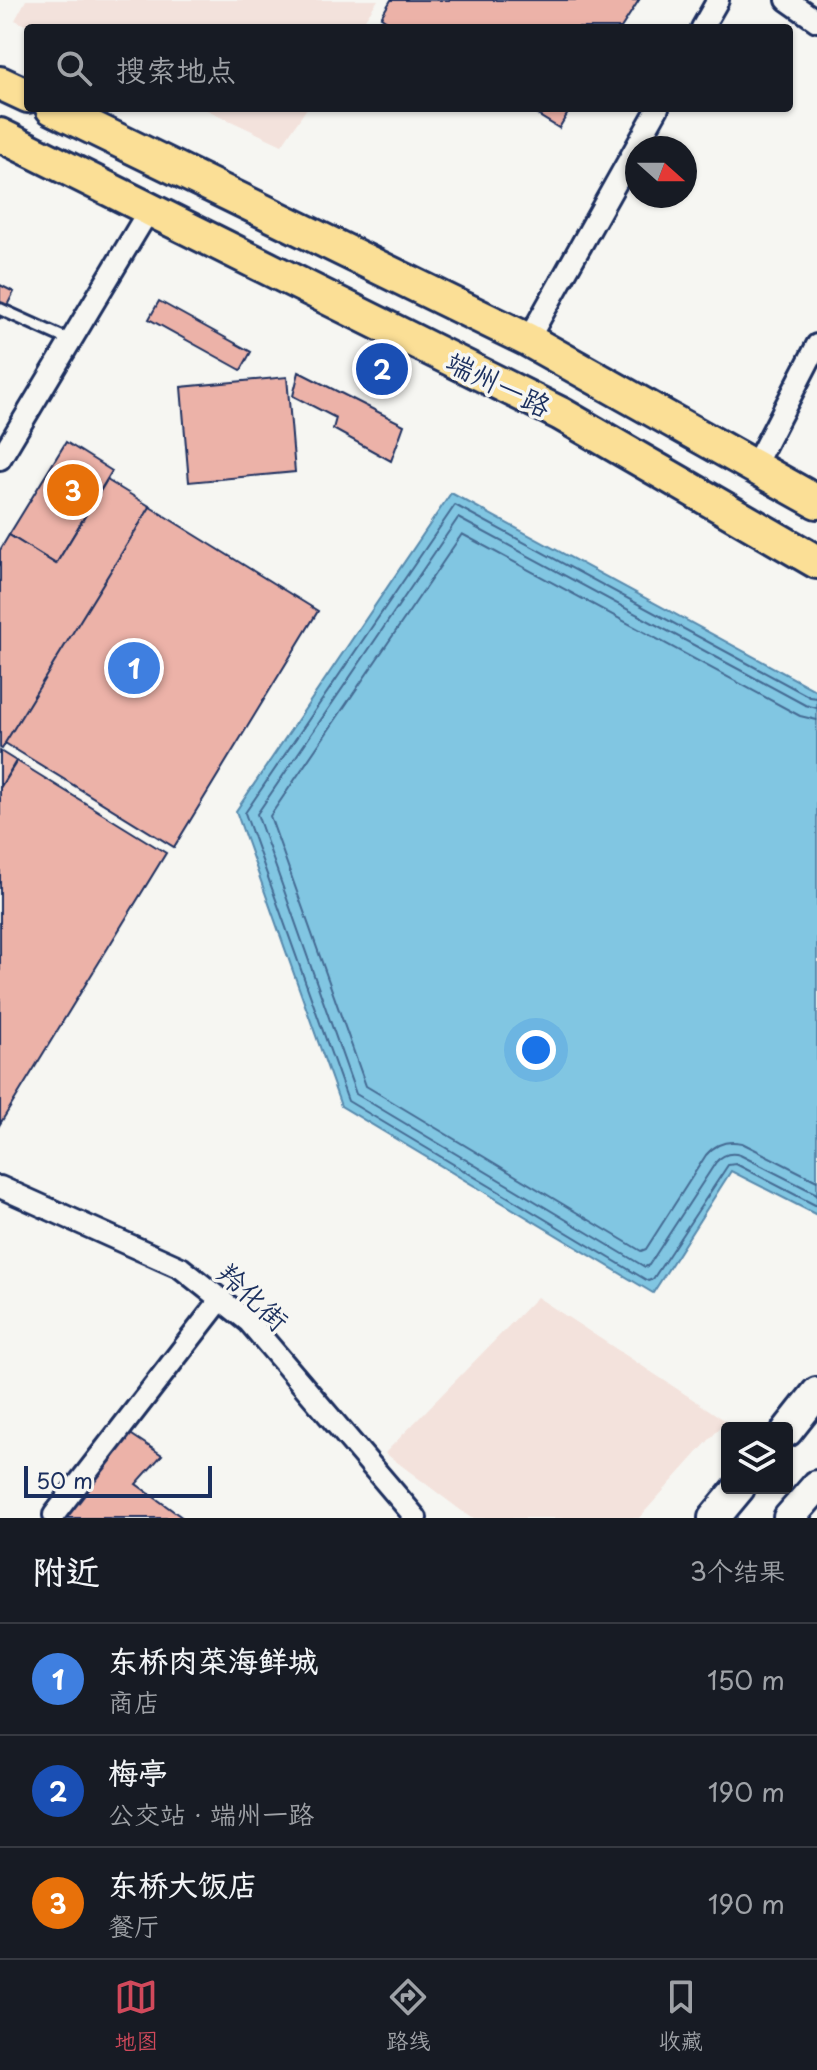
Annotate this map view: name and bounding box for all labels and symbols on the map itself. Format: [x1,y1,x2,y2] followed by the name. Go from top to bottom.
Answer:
[625,136,697,208] north arrow
[356,339,408,399] pin: 2
[439,339,559,427] street label: 端州一路
[47,460,99,520] pin: 3
[108,638,160,698] pin: 1
[516,1030,556,1070] your location
[209,1252,299,1340] street label: 羚化街
[24,1462,212,1498] scale bar

